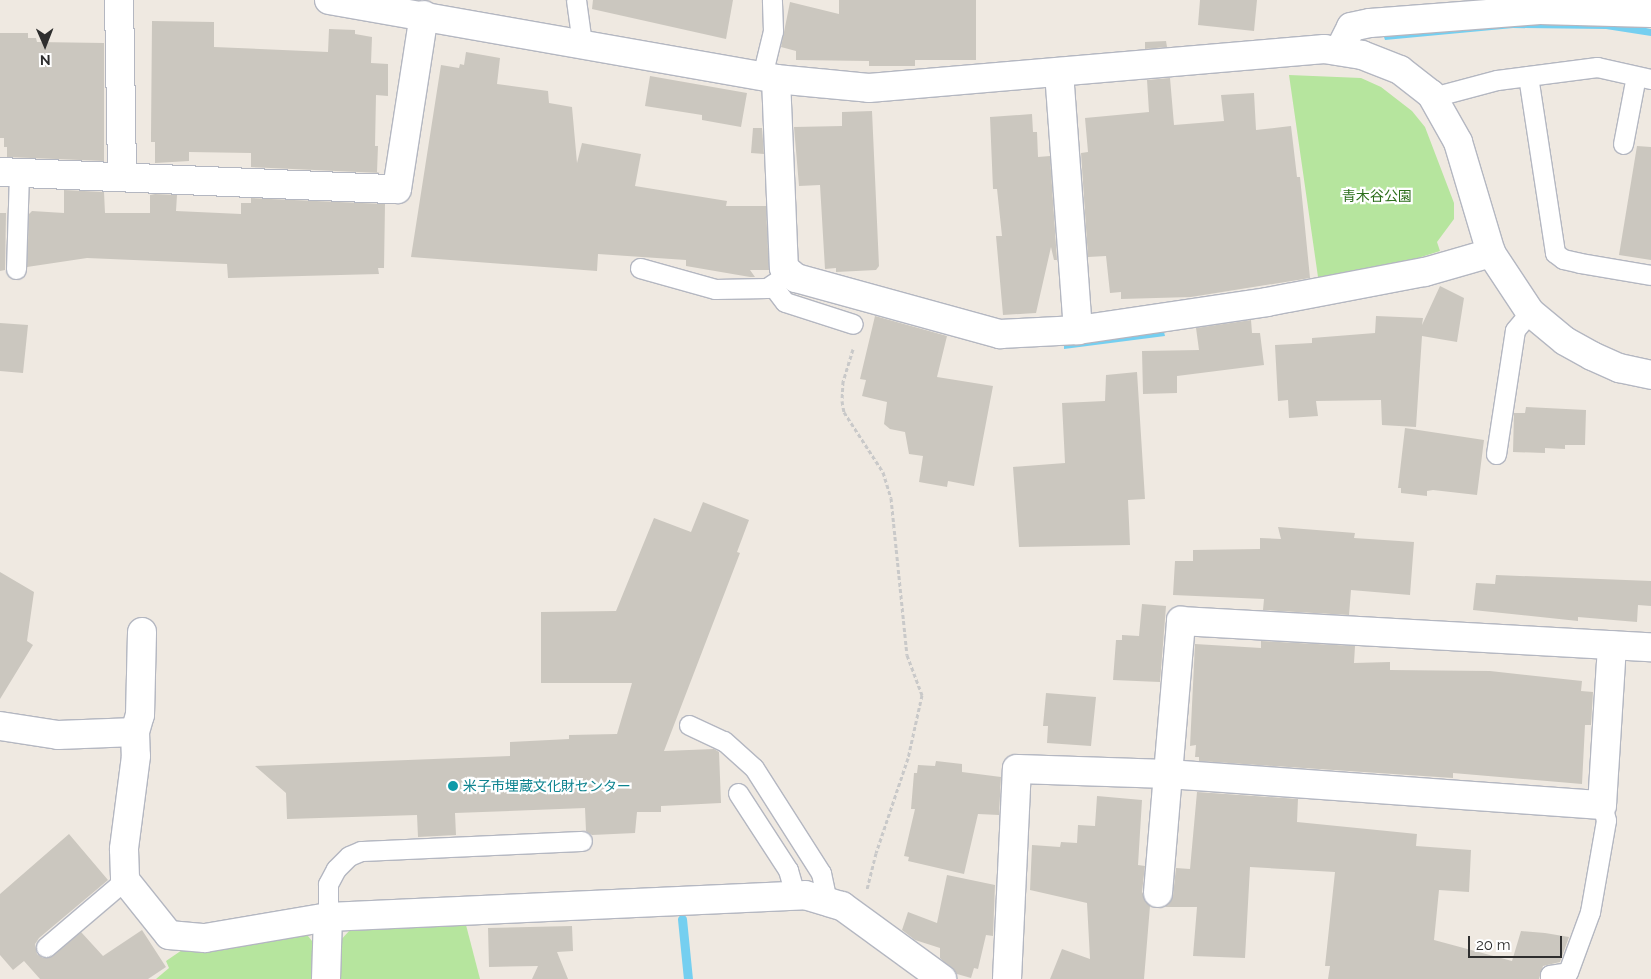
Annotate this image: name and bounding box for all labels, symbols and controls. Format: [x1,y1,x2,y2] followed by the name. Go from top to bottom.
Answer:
[20,20,70,70] north arrow
[40,52,51,68] text: N
[1342,188,1412,204] park label: 青木谷公園
[463,778,631,794] place label: 米子市埋蔵文化財センター
[447,780,459,792] marker: 米子市埋蔵文化財センター
[1471,926,1565,958] scale bar
[1476,936,1511,954] text: 20 m

